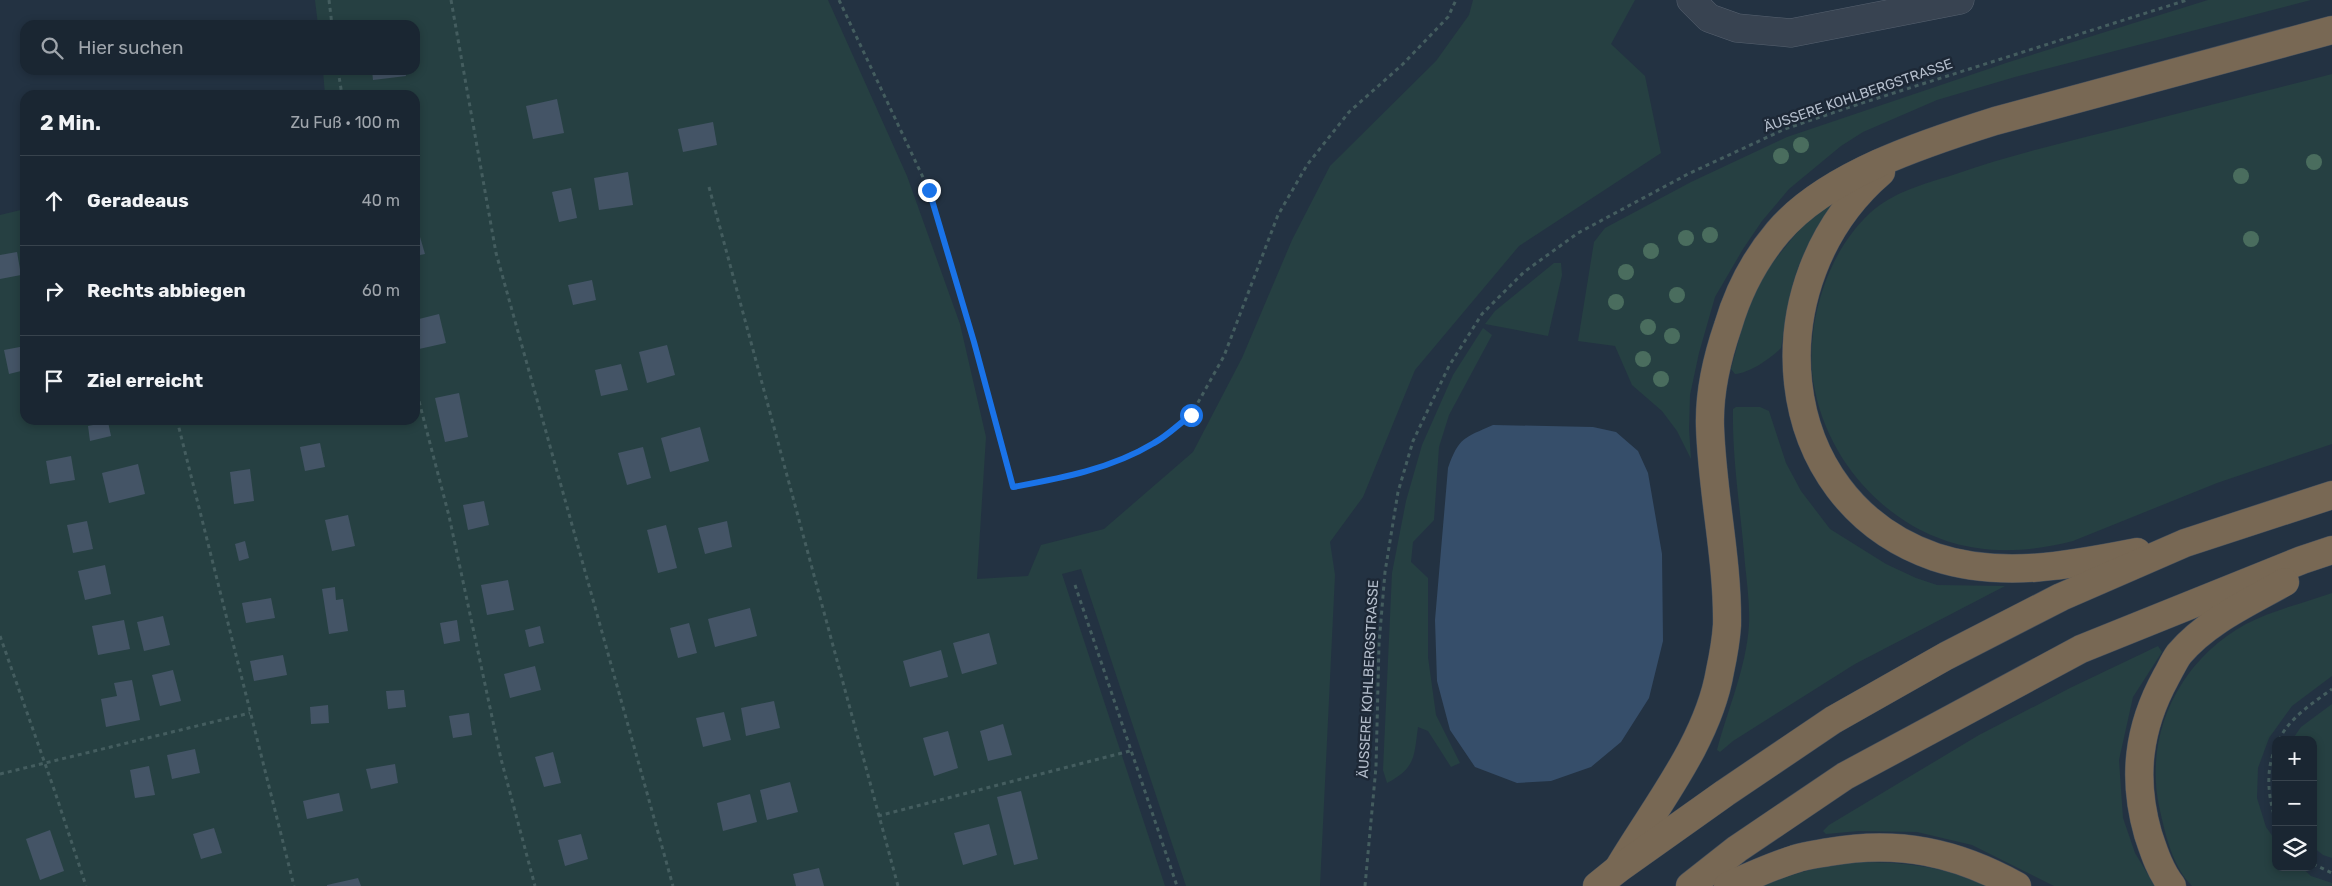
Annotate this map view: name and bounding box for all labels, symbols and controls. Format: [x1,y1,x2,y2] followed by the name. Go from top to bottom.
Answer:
[20,20,420,75] search box
[38,34,66,62] icon: search
[78,36,184,59] text: Hier suchen
[1761,55,1955,136] street label: ÄUSSERE KOHLBERGSTRASSE
[40,110,101,135] text: 2 Min.
[290,113,400,132] text: Zu Fuß · 100 m
[918,179,941,202] route end
[40,187,68,215] icon: ahead
[87,189,189,212] text: Geradeaus
[362,191,400,210] text: 40 m
[40,277,68,305] icon: right
[87,279,246,302] text: Rechts abbiegen
[362,281,400,300] text: 60 m
[40,367,68,395] icon: arrive
[87,369,203,392] text: Ziel erreicht
[1180,404,1203,427] route start
[1355,579,1382,779] street label: ÄUSSERE KOHLBERGSTRASSE
[2272,736,2317,871] map controls
[2272,736,2317,781] button: +
[2272,781,2317,826] button: −
[2272,826,2317,871] button: layers

